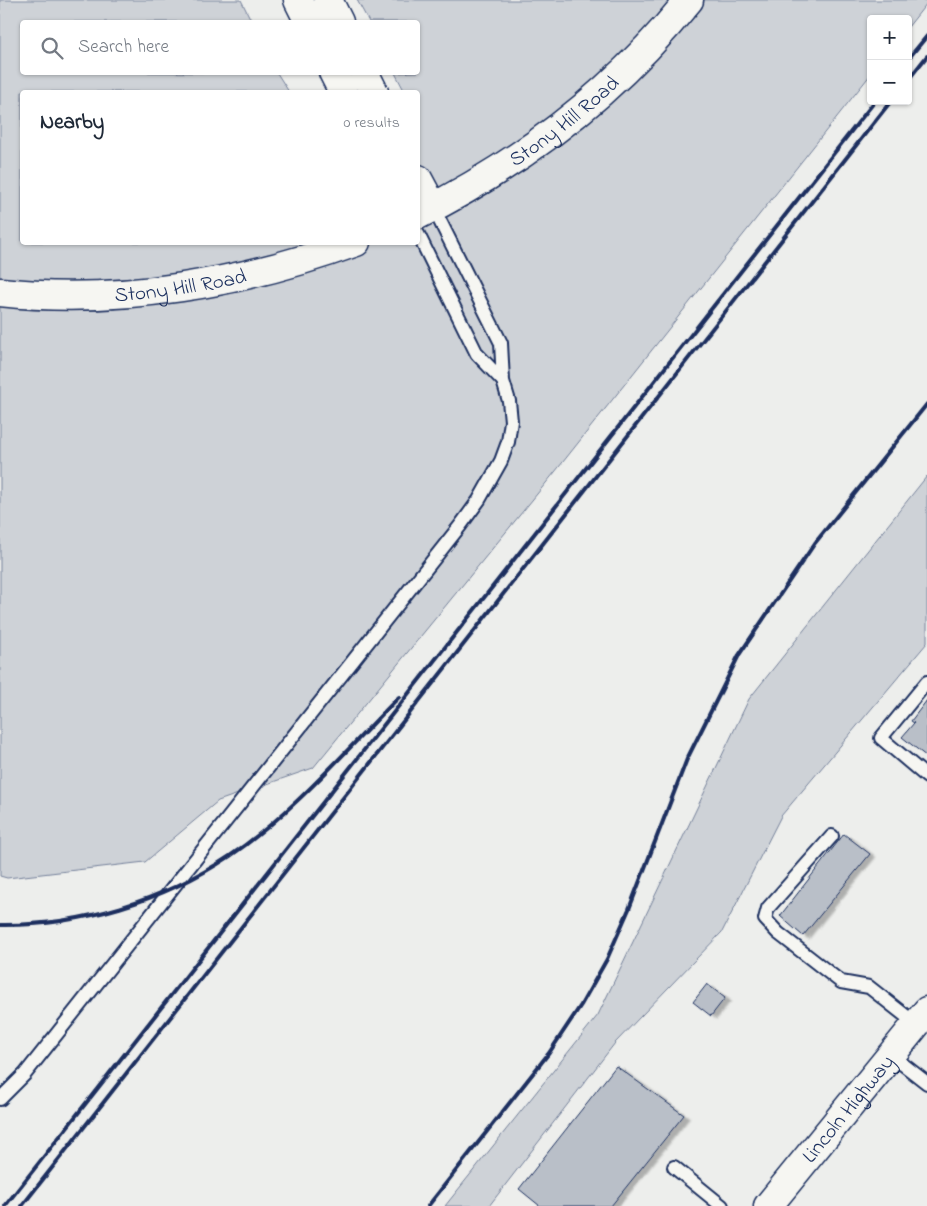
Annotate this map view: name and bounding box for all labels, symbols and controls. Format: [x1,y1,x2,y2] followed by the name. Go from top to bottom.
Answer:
[867,15,912,105] map controls
[867,15,912,60] button: +
[20,20,420,75] search box
[38,34,66,62] icon: search
[78,34,169,61] text: Search here
[867,60,912,105] button: −
[504,70,627,175] street label: Stony Hill Road
[40,108,104,138] text: Nearby
[344,111,400,135] text: 0 results
[114,262,250,311] street label: Stony Hill Road
[796,1049,904,1170] street label: Lincoln Highway

